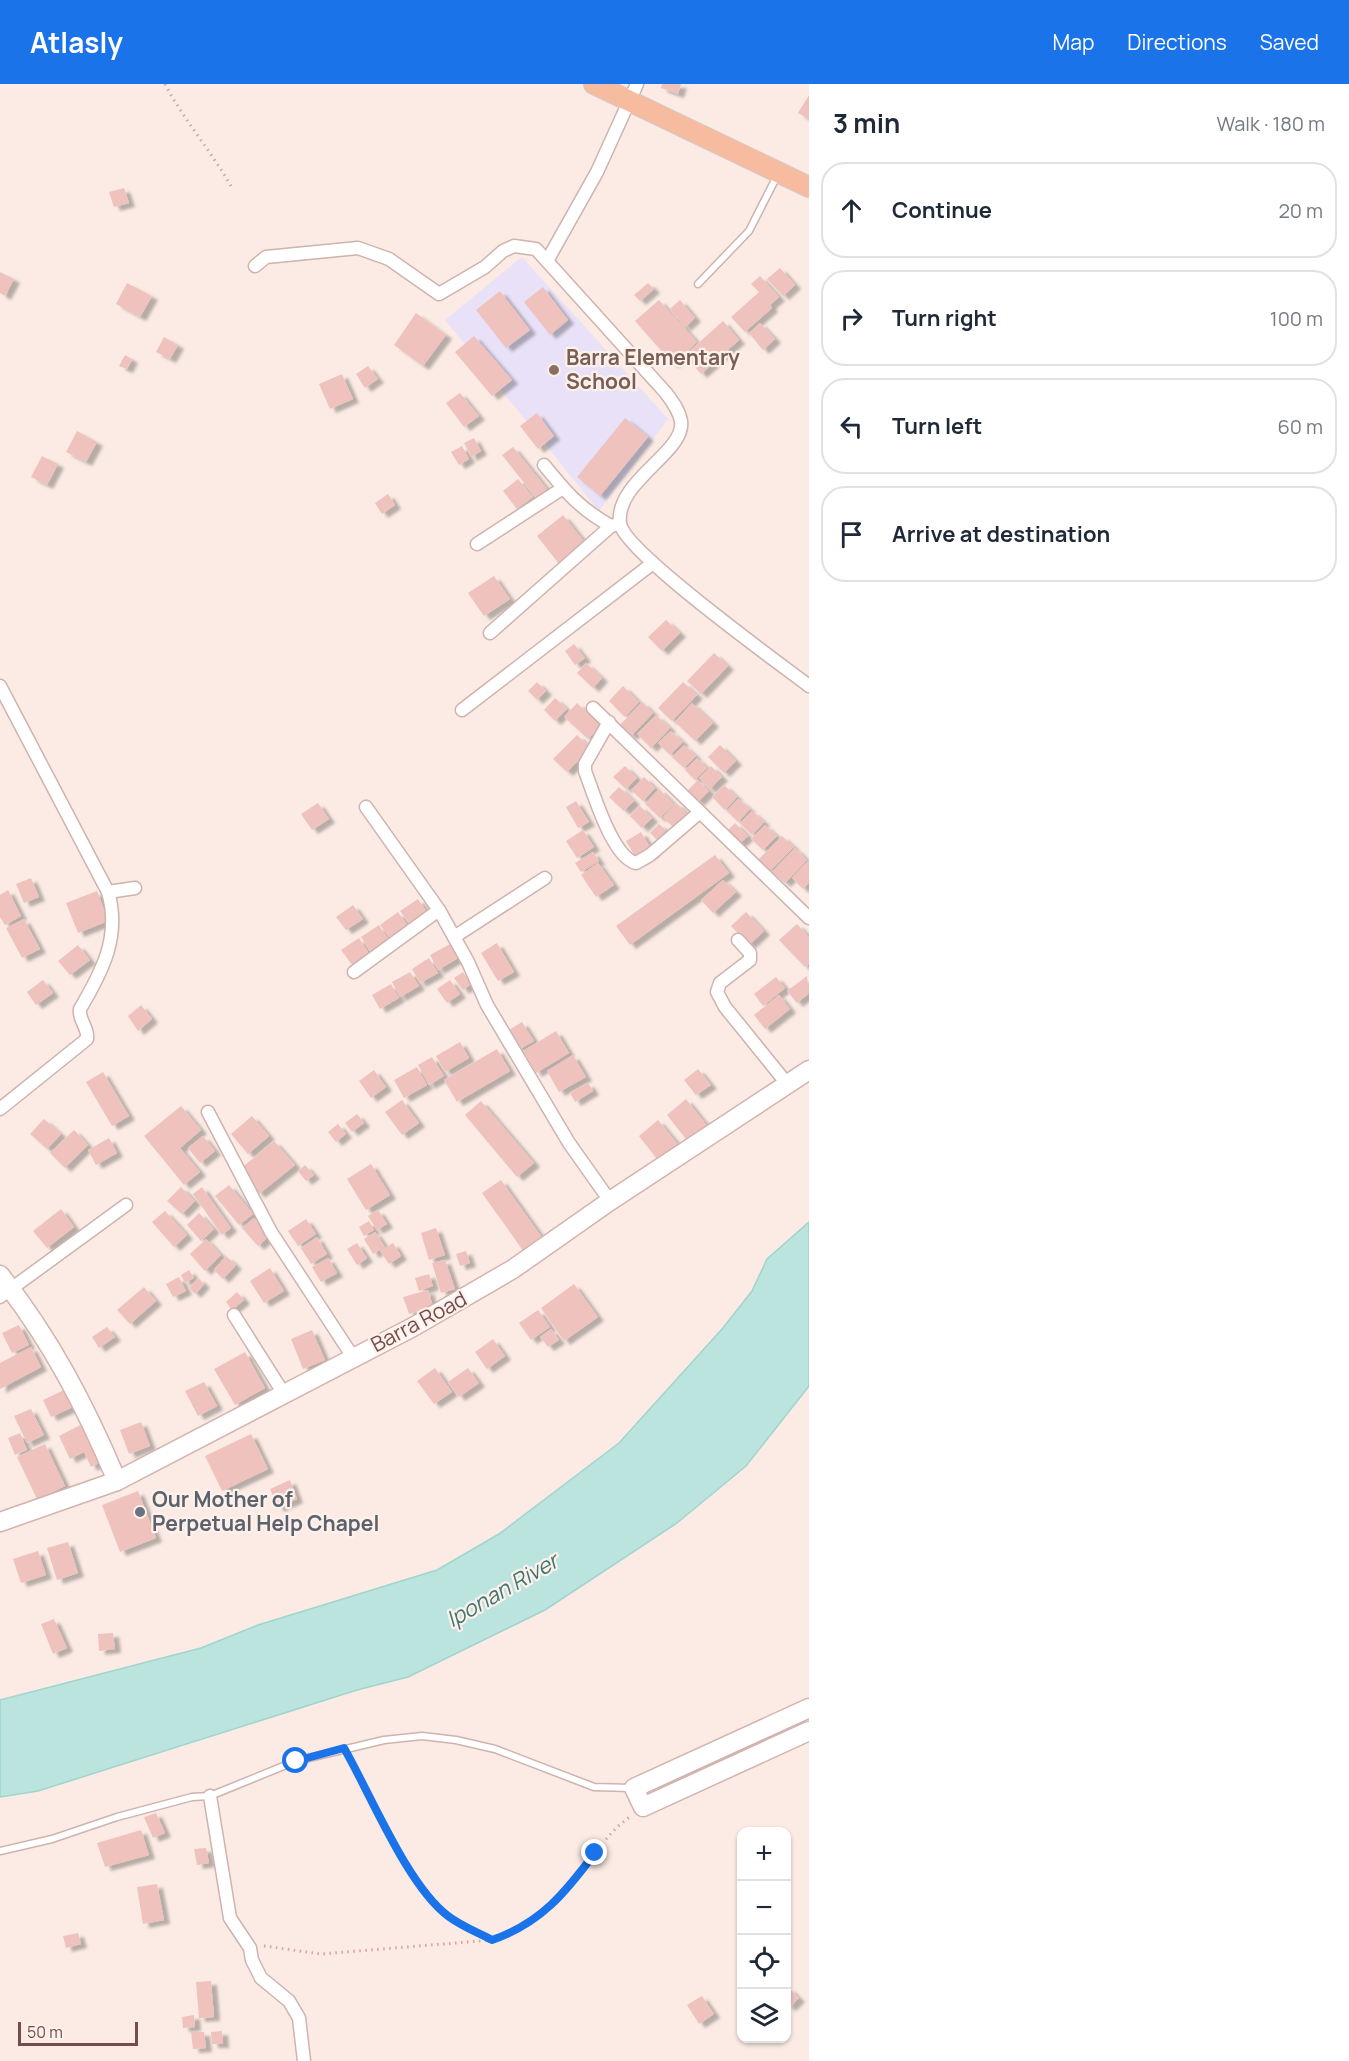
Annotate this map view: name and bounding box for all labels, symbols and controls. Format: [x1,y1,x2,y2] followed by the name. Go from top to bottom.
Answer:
[30,23,123,61] text: Atlasly
[1053,28,1094,56] text: Map
[1127,28,1227,56] text: Directions
[1260,28,1319,56] text: Saved
[833,105,900,141] text: 3 min
[1216,110,1325,137] text: Walk · 180 m
[835,194,868,227] icon: ahead
[892,195,992,225] text: Continue
[1278,197,1323,224] text: 20 m
[835,302,868,335] icon: right
[892,303,997,333] text: Turn right
[1270,305,1323,332] text: 100 m
[566,343,740,395] place label: Barra Elementary School
[547,363,561,377] marker: Barra Elementary School
[835,410,868,443] icon: left
[892,411,982,441] text: Turn left
[1277,413,1323,440] text: 60 m
[835,518,868,551] icon: arrive
[892,519,1110,549] text: Arrive at destination
[366,1284,471,1358] street label: Barra Road
[152,1485,379,1537] place label: Our Mother of Perpetual Help Chapel
[133,1505,147,1519] marker: Our Mother of Perpetual Help Chapel
[441,1544,566,1634] water label: Iponan River
[282,1747,308,1773] route start
[737,1827,791,2043] map controls
[737,1827,791,1881] button: +
[581,1839,607,1865] route end
[737,1881,791,1935] button: −
[737,1935,791,1989] button: locate
[737,1989,791,2043] button: layers
[18,2019,138,2046] scale bar
[27,2021,63,2043] text: 50 m

